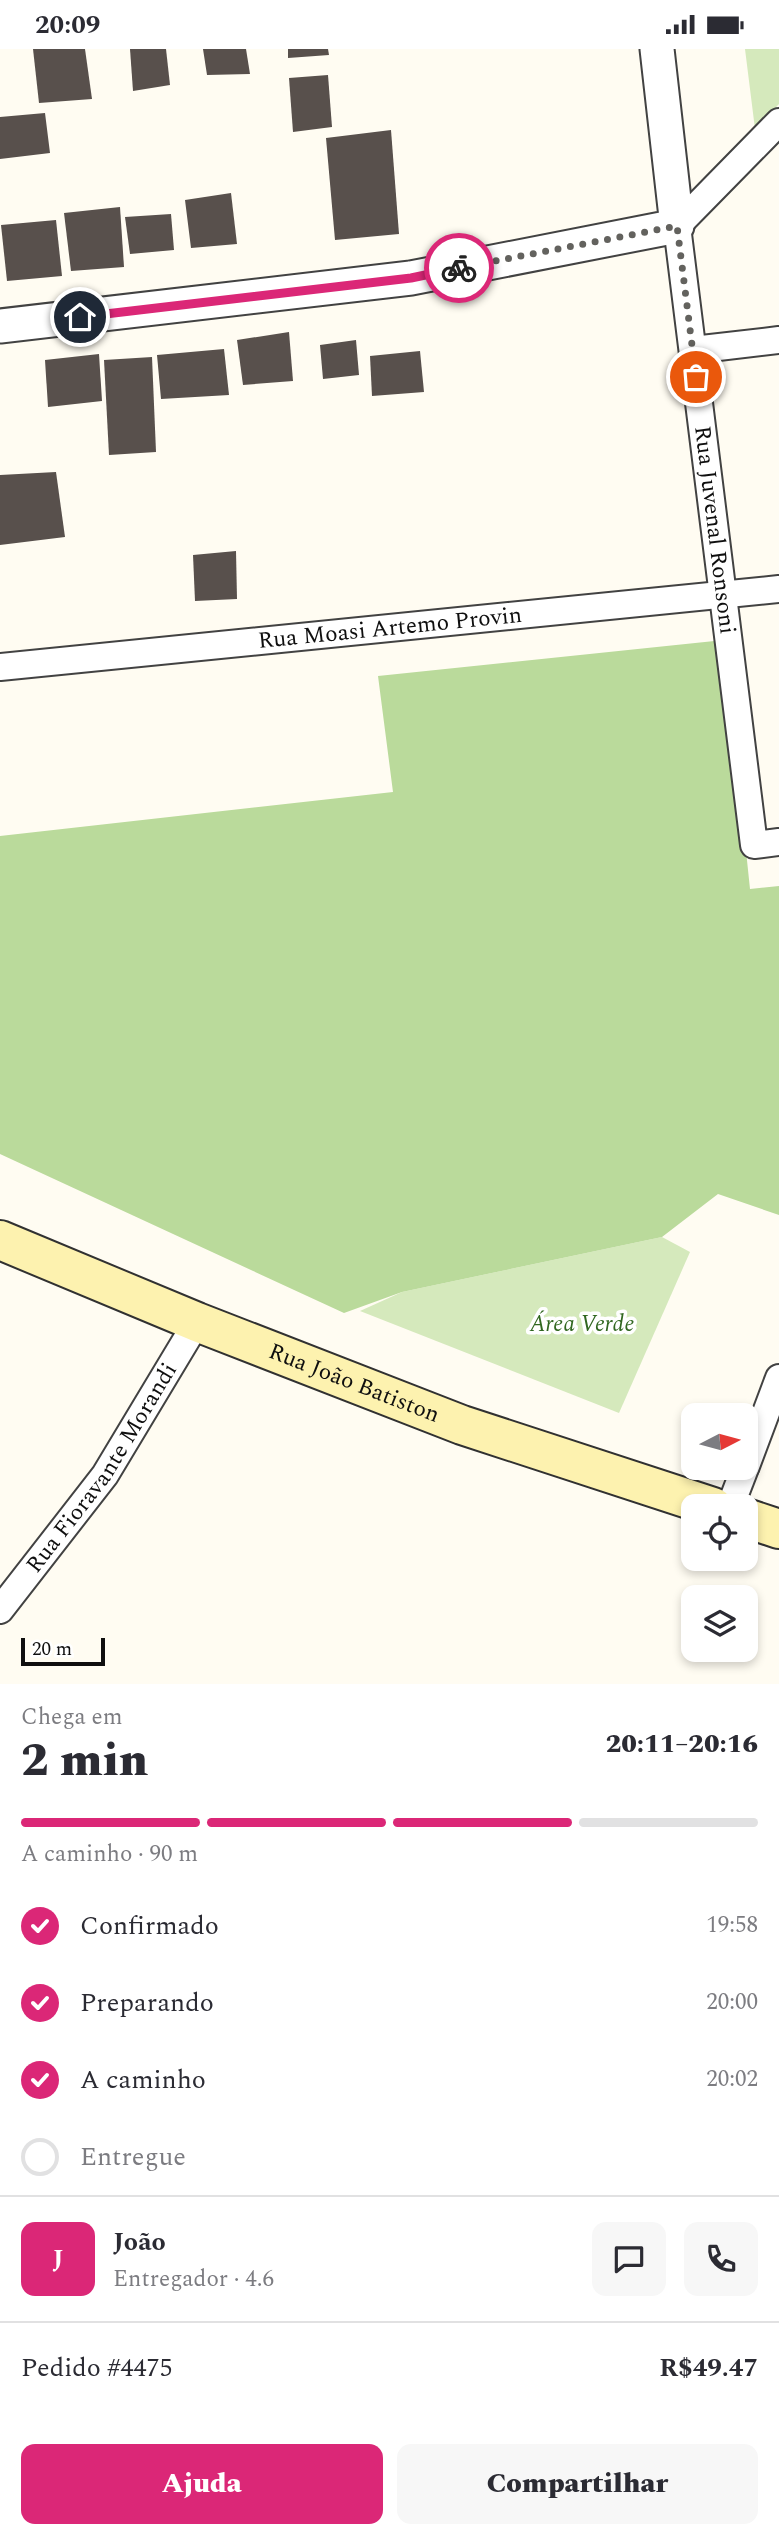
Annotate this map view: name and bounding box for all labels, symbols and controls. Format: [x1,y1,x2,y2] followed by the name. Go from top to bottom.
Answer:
[35,5,100,45] text: 20:09
[424,233,494,303] courier
[440,249,478,287] icon: bike
[50,287,110,347] pin
[61,298,99,336] icon: home
[666,347,726,407] pin
[677,358,715,396] icon: bag
[685,424,745,636] street label: Rua Juvenal Ronsoni
[256,597,524,659] street label: Rua Moasi Artemo Provin
[529,1307,634,1342] park label: Área Verde
[263,1334,445,1432] street label: Rua João Batiston
[17,1356,186,1581] street label: Rua Fioravante Morandi
[681,1403,758,1481] north arrow
[681,1403,758,1662] map controls
[681,1494,758,1571] button: locate
[681,1585,758,1662] button: layers
[21,1635,105,1667] scale bar
[32,1635,72,1664] text: 20 m
[21,1700,122,1735] text: Chega em
[606,1724,758,1764] text: 20:11–20:16
[21,1726,148,1796] text: 2 min
[21,1837,198,1872] text: A caminho · 90 m
[80,1906,219,1946] text: Confirmado
[21,1907,59,1945] icon: check
[706,1908,758,1943] text: 19:58
[80,1983,214,2023] text: Preparando
[21,1984,59,2022] icon: check
[706,1985,758,2020] text: 20:00
[80,2060,206,2100] text: A caminho
[21,2061,59,2099] icon: check
[706,2062,758,2097] text: 20:02
[80,2137,186,2177] text: Entregue
[113,2222,166,2262] text: João
[592,2222,666,2296] button: chat
[684,2222,758,2296] button: phone
[52,2239,64,2279] text: J
[113,2262,274,2297] text: Entregador · 4.6
[21,2348,172,2388] text: Pedido #4475
[659,2348,758,2388] text: R$49.47
[21,2444,383,2524] button: Ajuda
[397,2444,758,2524] button: Compartilhar

